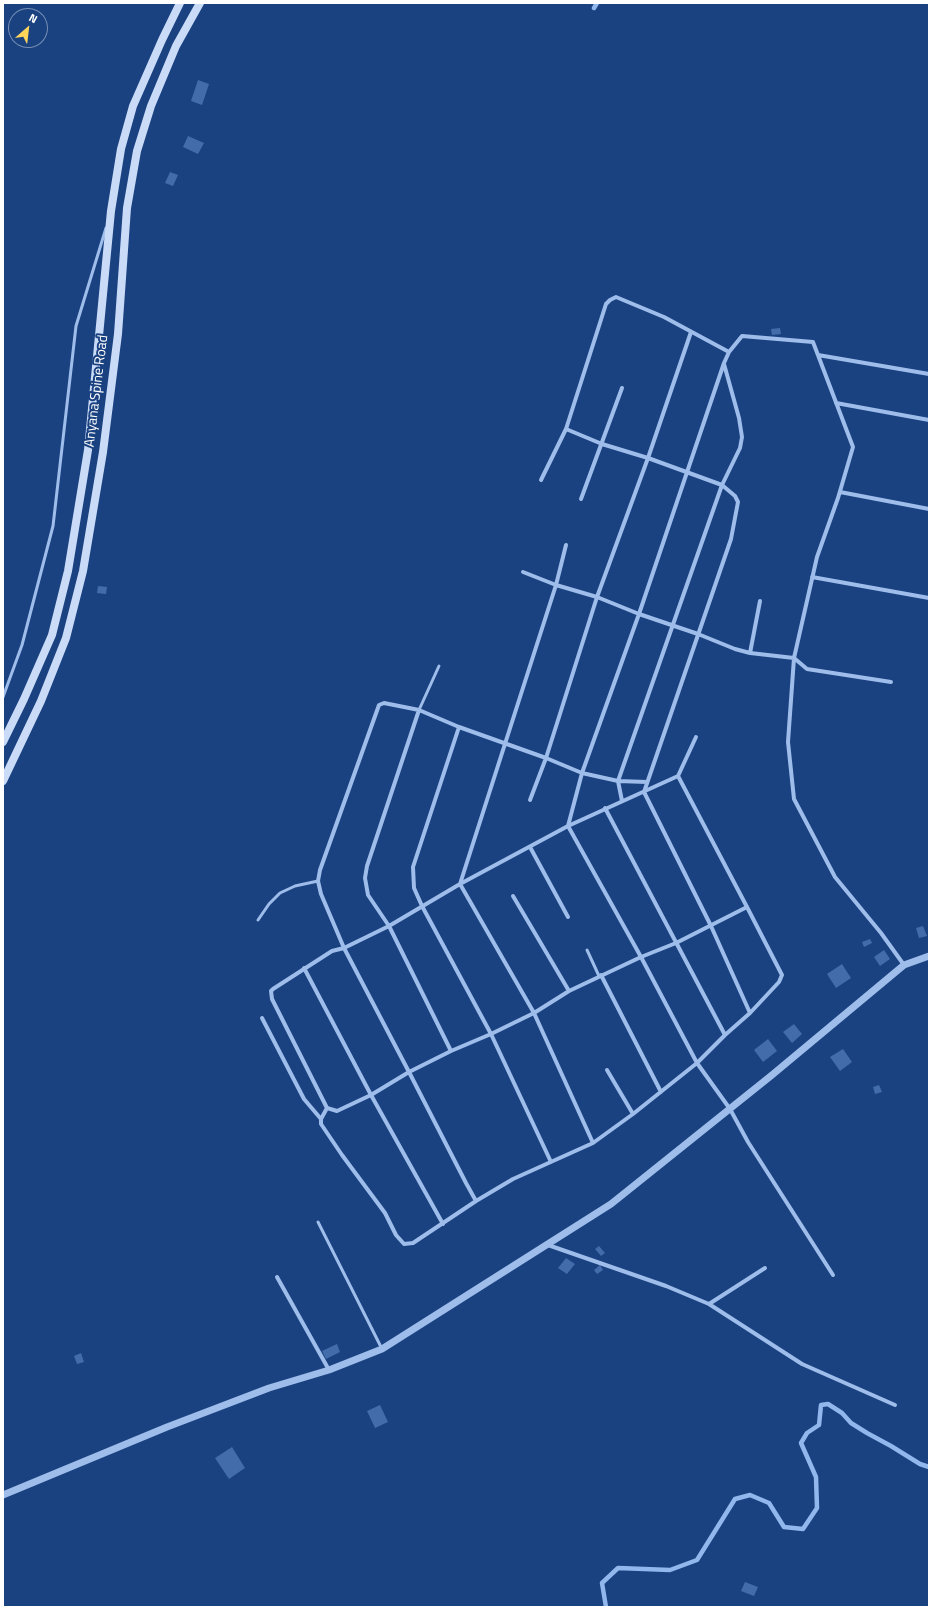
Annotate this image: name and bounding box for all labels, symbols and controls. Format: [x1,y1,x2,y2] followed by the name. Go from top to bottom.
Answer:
[8,8,48,48] north arrow
[26,9,40,27] text: N
[82,334,112,448] street label: Anyana Spine Road

